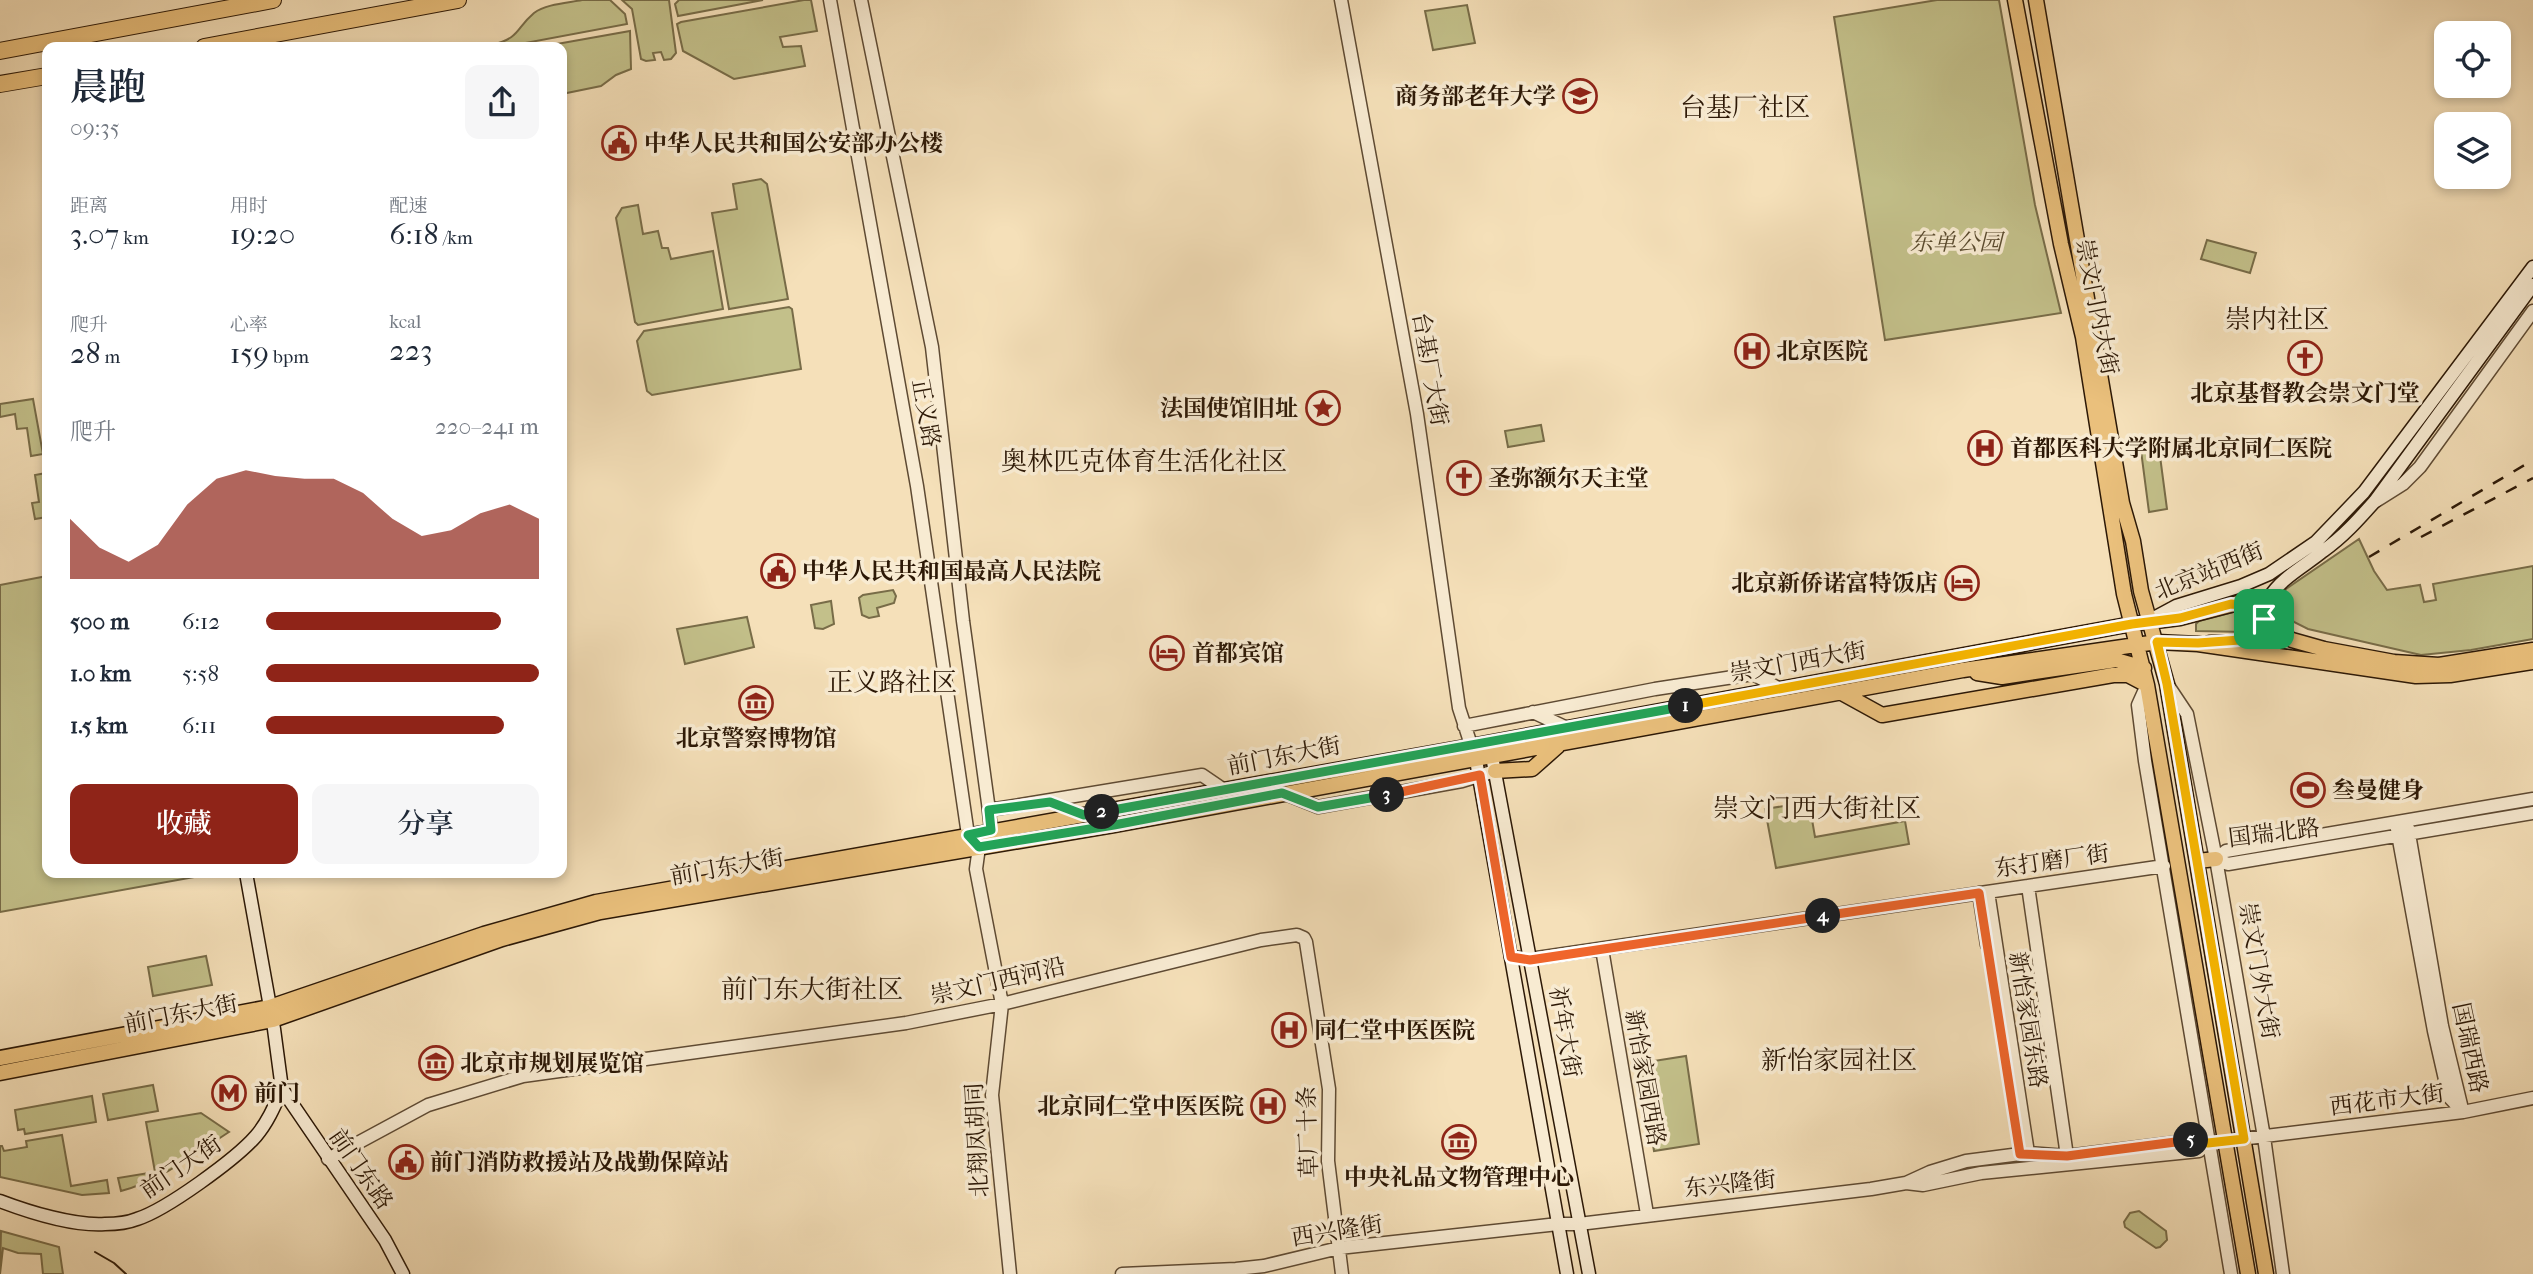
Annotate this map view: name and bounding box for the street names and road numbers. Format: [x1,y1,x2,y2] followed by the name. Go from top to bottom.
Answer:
[2071,237,2123,377] street label: 崇文门内大街
[1407,310,1453,428] street label: 台基厂大街
[907,377,945,449] street label: 正义路
[2151,537,2267,605] street label: 北京站西街
[1728,637,1868,687] street label: 崇文门西大街
[1225,732,1343,780] street label: 前门东大街
[2227,814,2321,852] street label: 国瑞北路
[1993,840,2111,882] street label: 东打磨厂街
[668,844,786,890] street label: 前门东大街
[2234,901,2284,1041] street label: 崇文门外大街
[2004,950,2052,1090] street label: 新怡家园东路
[928,952,1068,1010] street label: 崇文门西河沿
[1544,984,1586,1080] street label: 祈年大街
[122,990,240,1038] street label: 前门东大街
[2447,1000,2493,1096] street label: 国瑞西路
[1620,1008,1670,1148] street label: 新怡家园西路
[2328,1080,2446,1120] street label: 西花市大街
[961,1082,993,1198] street label: 北翔凤胡同
[1293,1086,1323,1178] street label: 草厂十条
[324,1124,398,1214] street label: 前门东路
[135,1130,227,1204] street label: 前门大街
[1683,1166,1777,1202] street label: 东兴隆街
[1289,1210,1385,1252] street label: 西兴隆街

